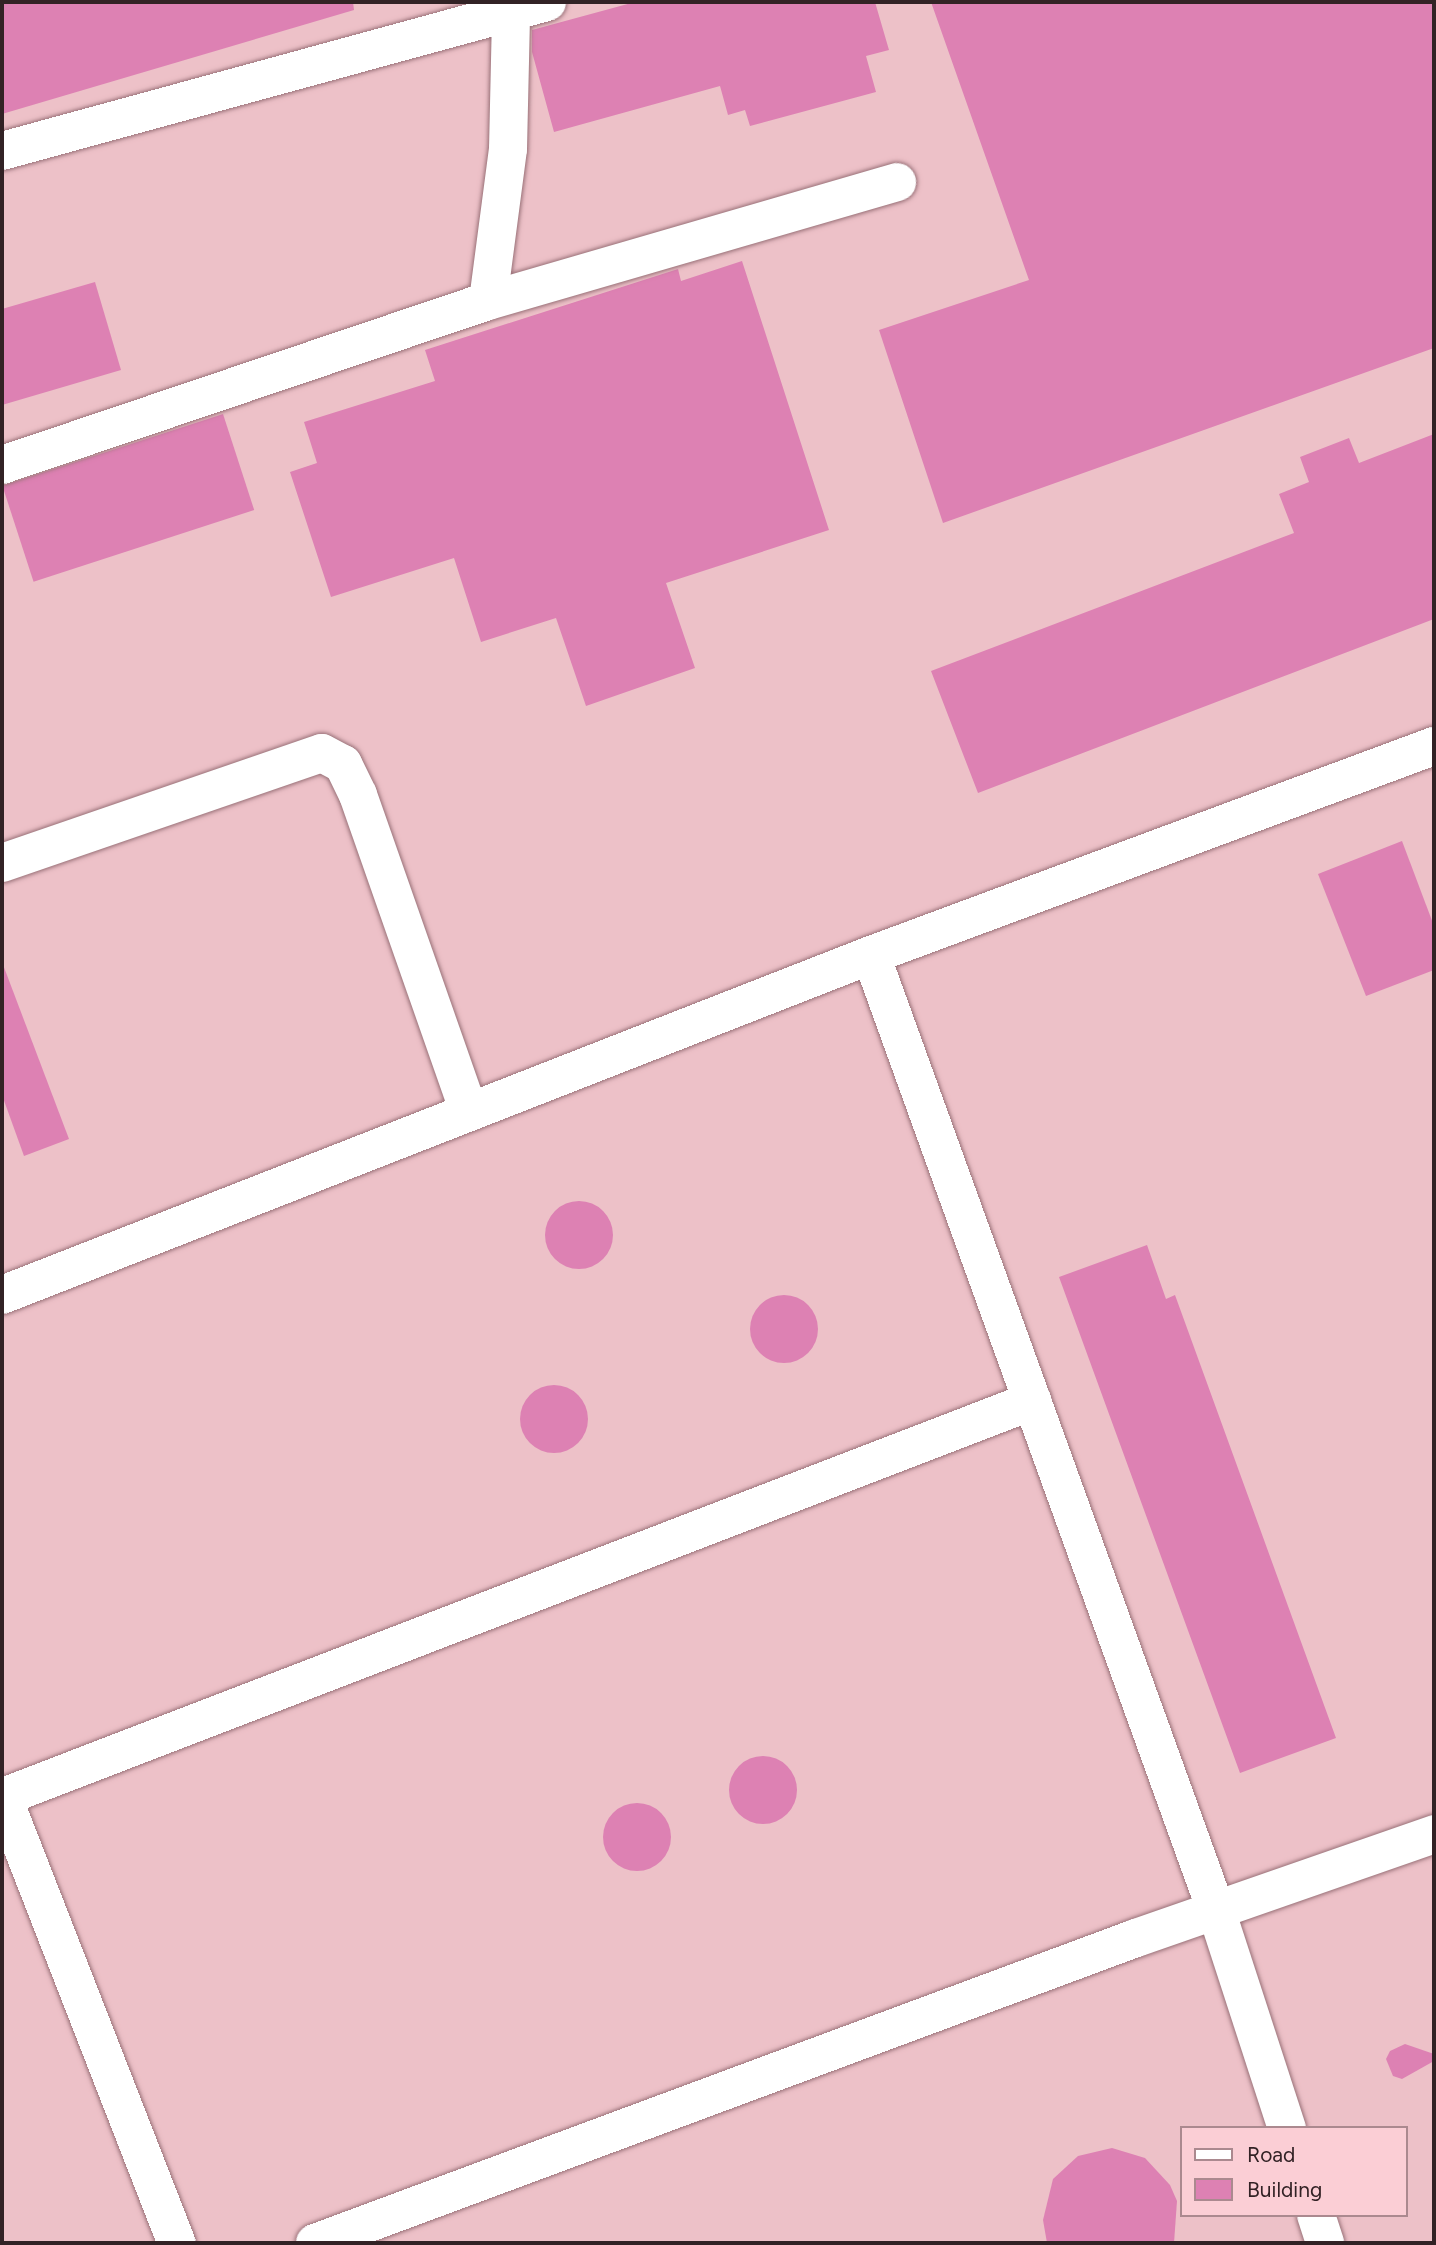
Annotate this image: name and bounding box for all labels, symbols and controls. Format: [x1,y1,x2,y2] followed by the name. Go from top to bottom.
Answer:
[1180,2126,1408,2217] legend
[1247,2142,1295,2167] text: Road
[1247,2177,1322,2202] text: Building

